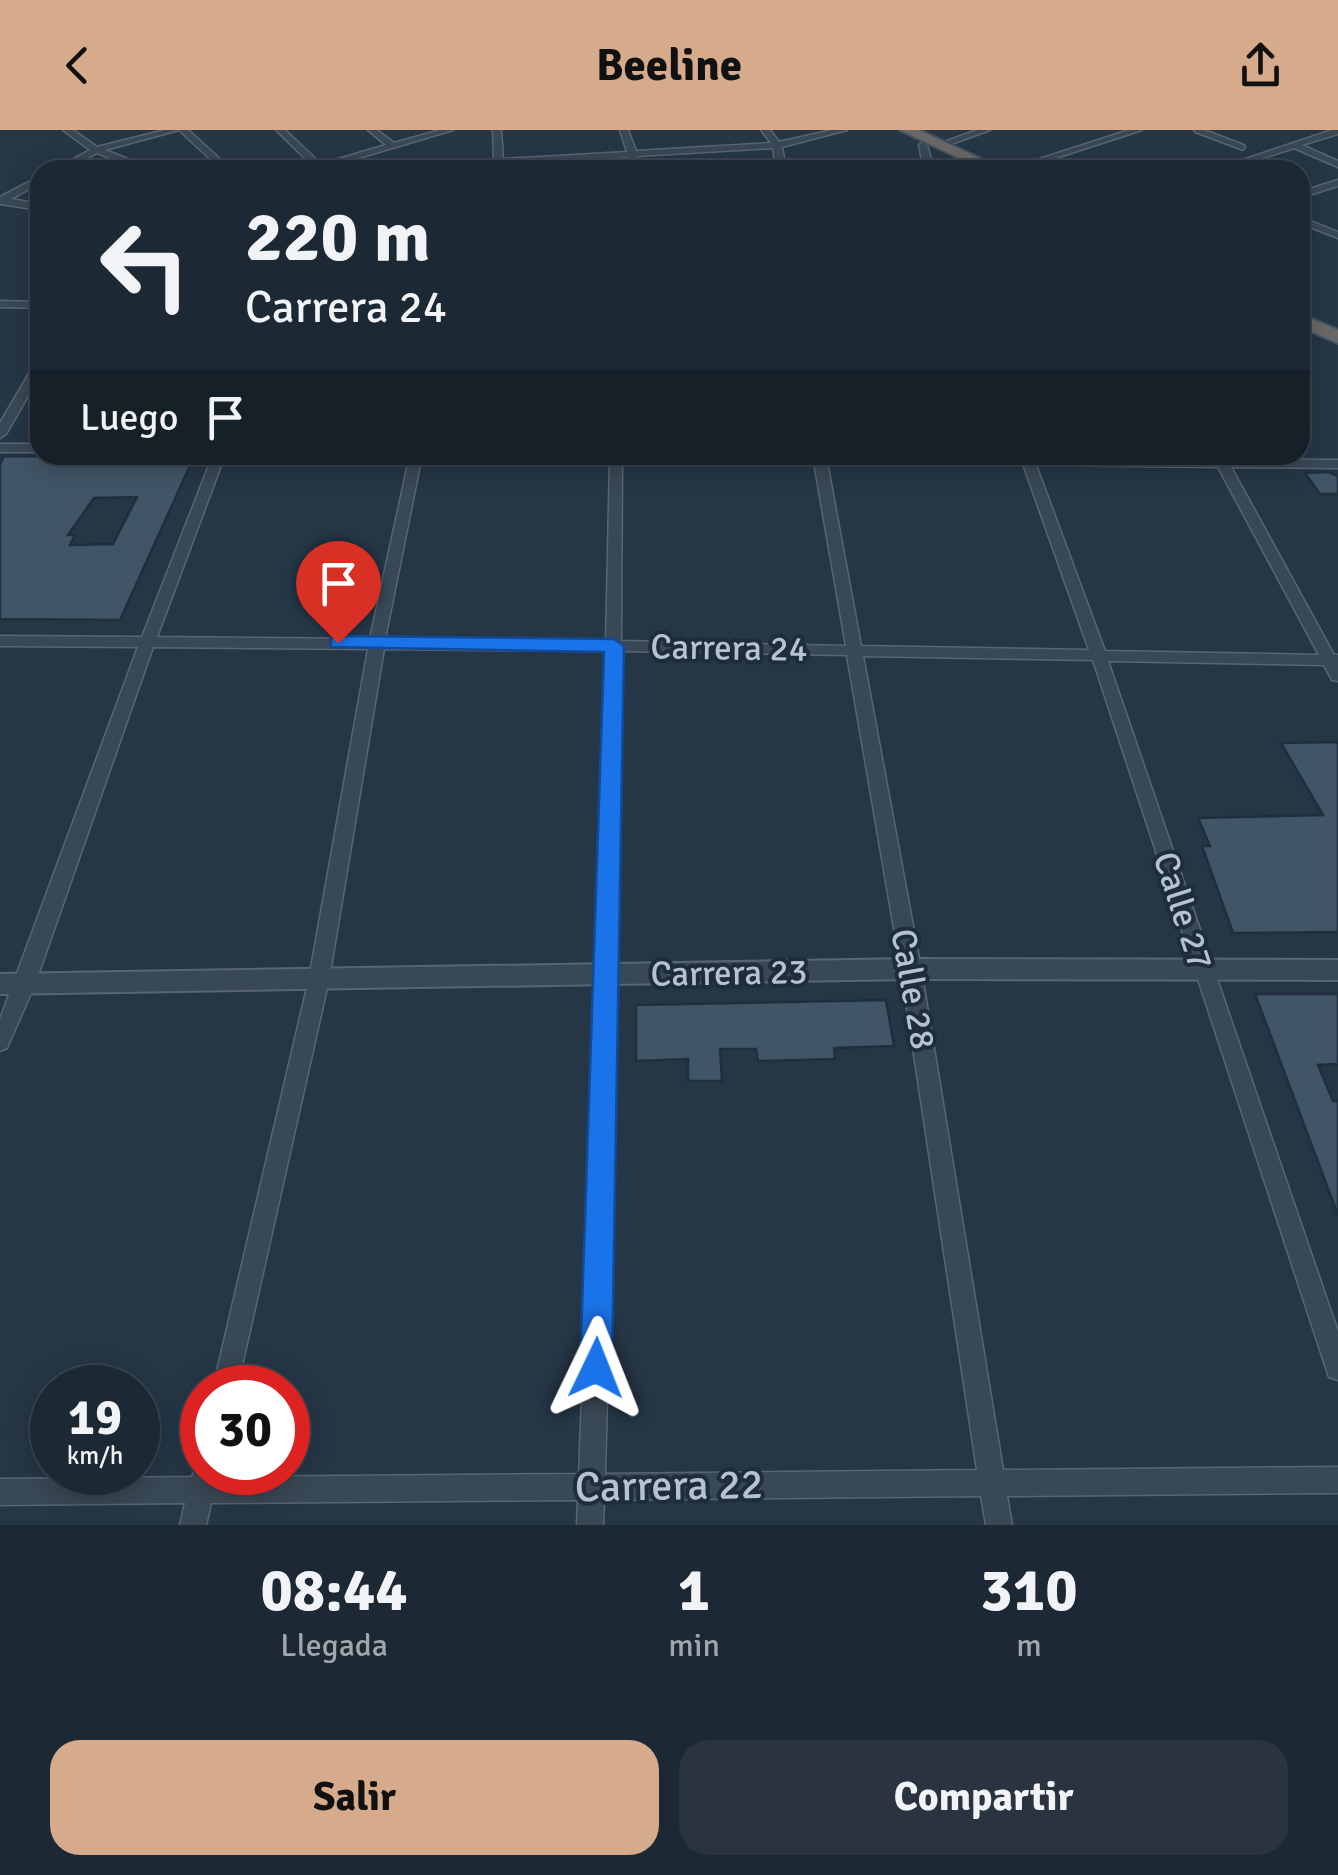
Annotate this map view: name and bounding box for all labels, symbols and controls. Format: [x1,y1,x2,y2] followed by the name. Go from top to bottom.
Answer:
[50,38,105,93] icon: back
[596,38,742,93] text: Beeline
[1233,38,1288,93] icon: share
[245,194,430,280] text: 220 m
[80,200,210,330] icon: left
[245,280,447,335] text: Carrera 24
[198,390,253,445] icon: arrive
[80,394,178,441] text: Luego
[296,541,381,644] pin
[311,556,366,611] icon: arrive
[650,625,808,671] street label: Carrera 24
[1144,847,1222,975] street label: Calle 27
[881,925,945,1053] street label: Calle 28
[650,950,808,996] street label: Carrera 23
[544,1316,648,1420] position arrow
[180,1365,310,1495] speed limit sign: 30
[68,1387,122,1449] text: 19
[67,1440,123,1471] text: km/h
[574,1459,764,1513] street label: Carrera 22
[260,1554,408,1628] text: 08:44
[678,1554,710,1628] text: 1
[980,1554,1078,1628] text: 310
[280,1626,388,1665] text: Llegada
[668,1626,720,1665] text: min
[1016,1626,1042,1665] text: m
[50,1740,659,1855] button: Salir
[679,1740,1288,1855] button: Compartir

